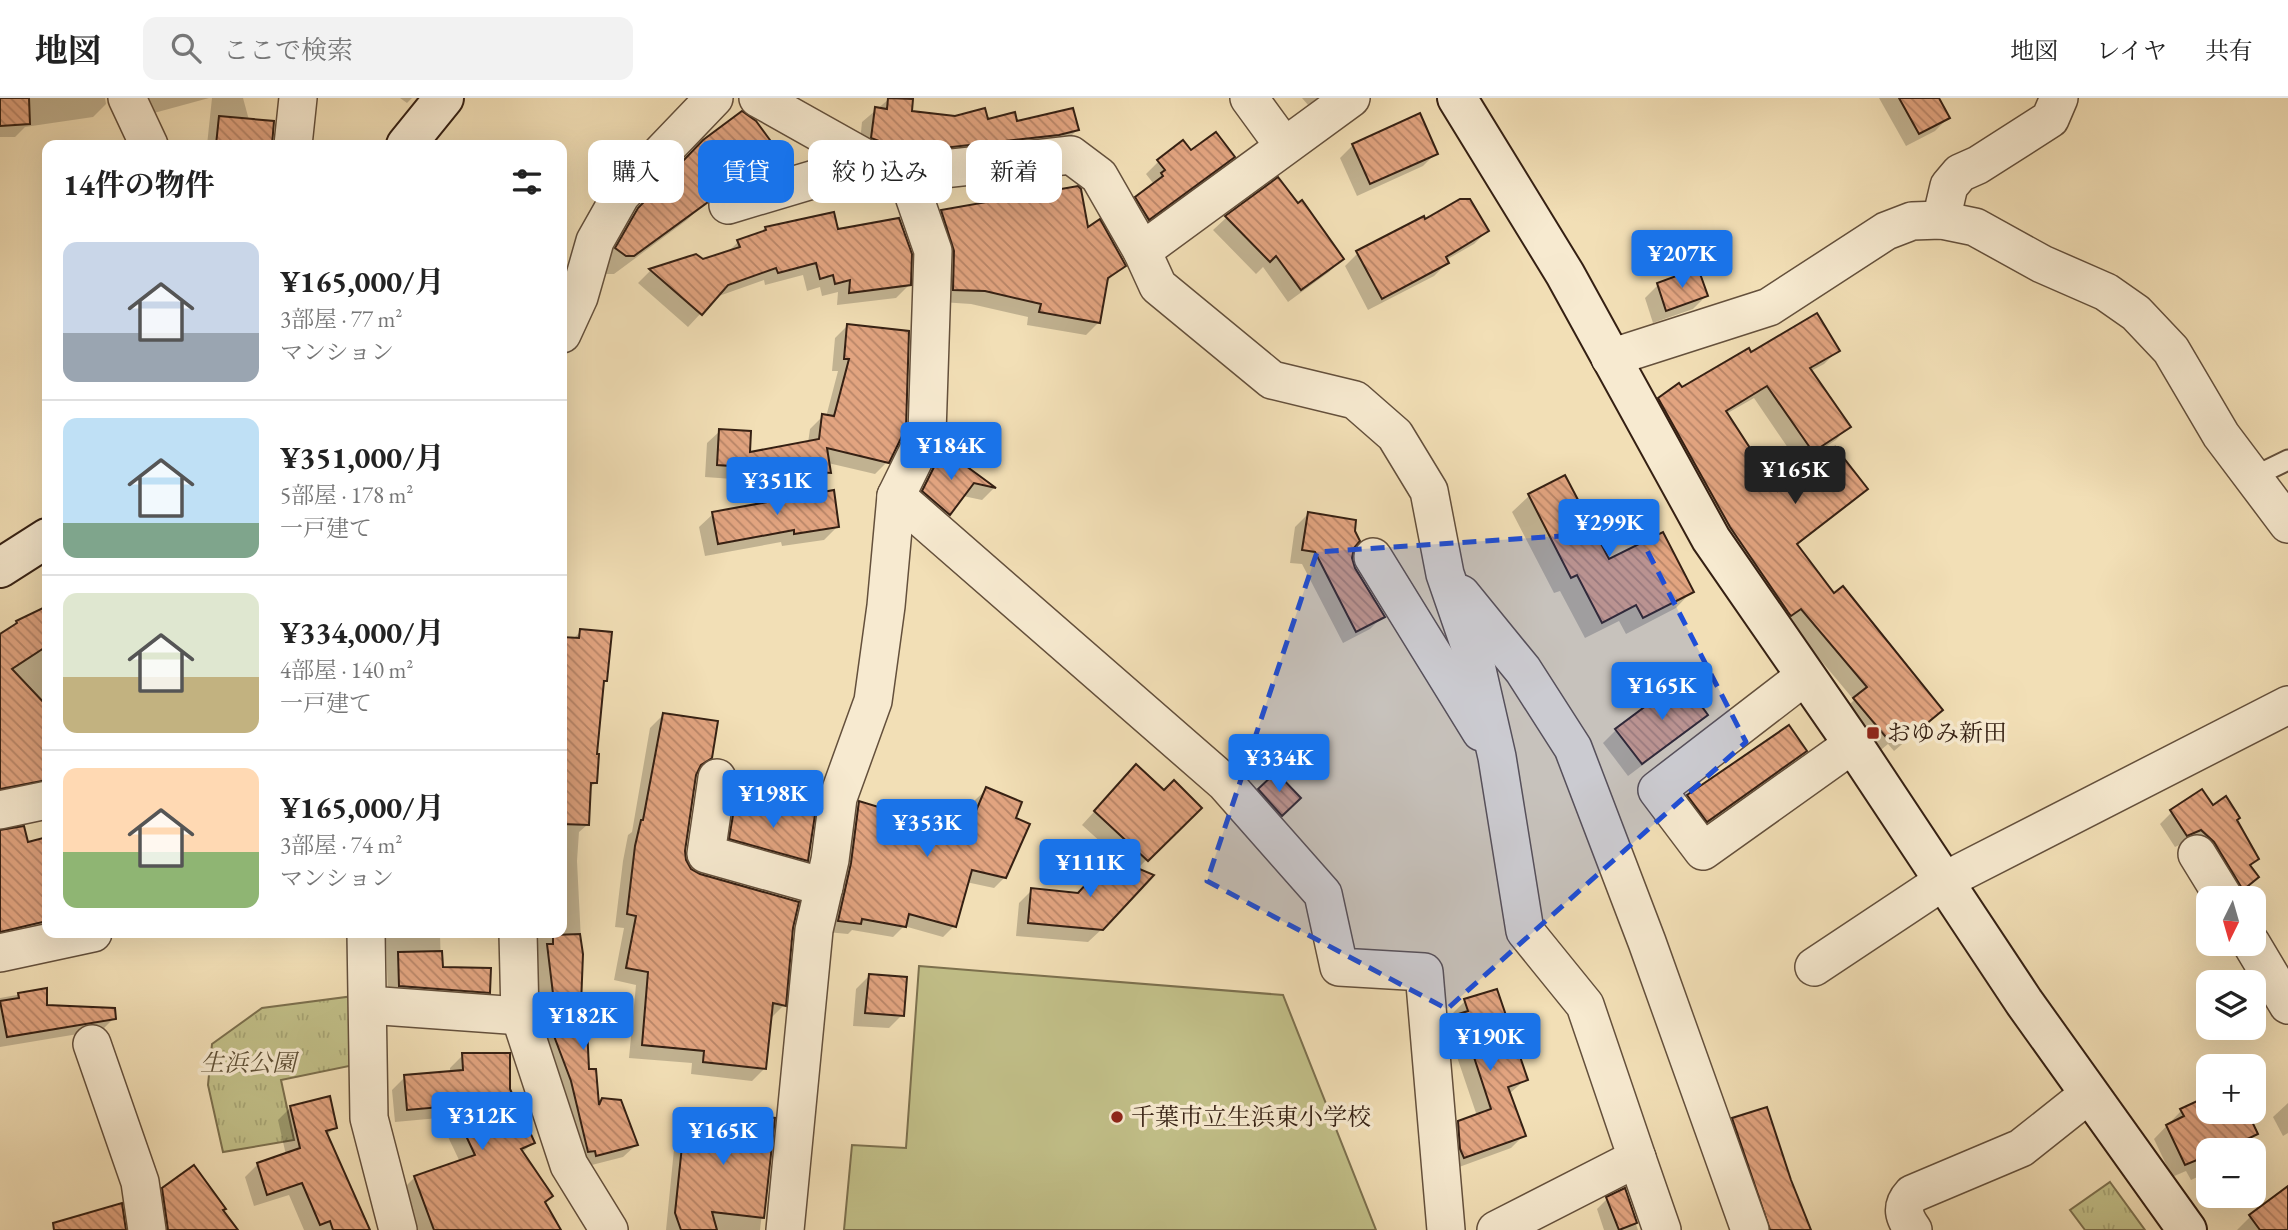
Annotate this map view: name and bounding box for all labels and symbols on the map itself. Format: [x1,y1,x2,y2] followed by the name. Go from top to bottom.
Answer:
[1633,230,1731,290] pin: ¥207K
[902,422,1000,482] pin: ¥184K
[1746,446,1844,506] pin: ¥165K
[728,458,826,517] pin: ¥351K
[1560,500,1658,559] pin: ¥299K
[1613,662,1711,722] pin: ¥165K
[1887,717,2007,748] place label: おゆみ新田
[1865,725,1881,741] marker: おゆみ新田
[1230,734,1328,794] pin: ¥334K
[724,770,822,830] pin: ¥198K
[878,800,976,859] pin: ¥353K
[1041,840,1139,899] pin: ¥111K
[2196,886,2266,956] north arrow
[534,992,632,1052] pin: ¥182K
[1441,1014,1539,1073] pin: ¥190K
[200,1047,300,1078] park label: 生浜公園
[433,1093,531,1152] pin: ¥312K
[1131,1101,1371,1132] place label: 千葉市立生浜東小学校
[674,1108,772,1167] pin: ¥165K
[1109,1109,1125,1125] marker: 千葉市立生浜東小学校

